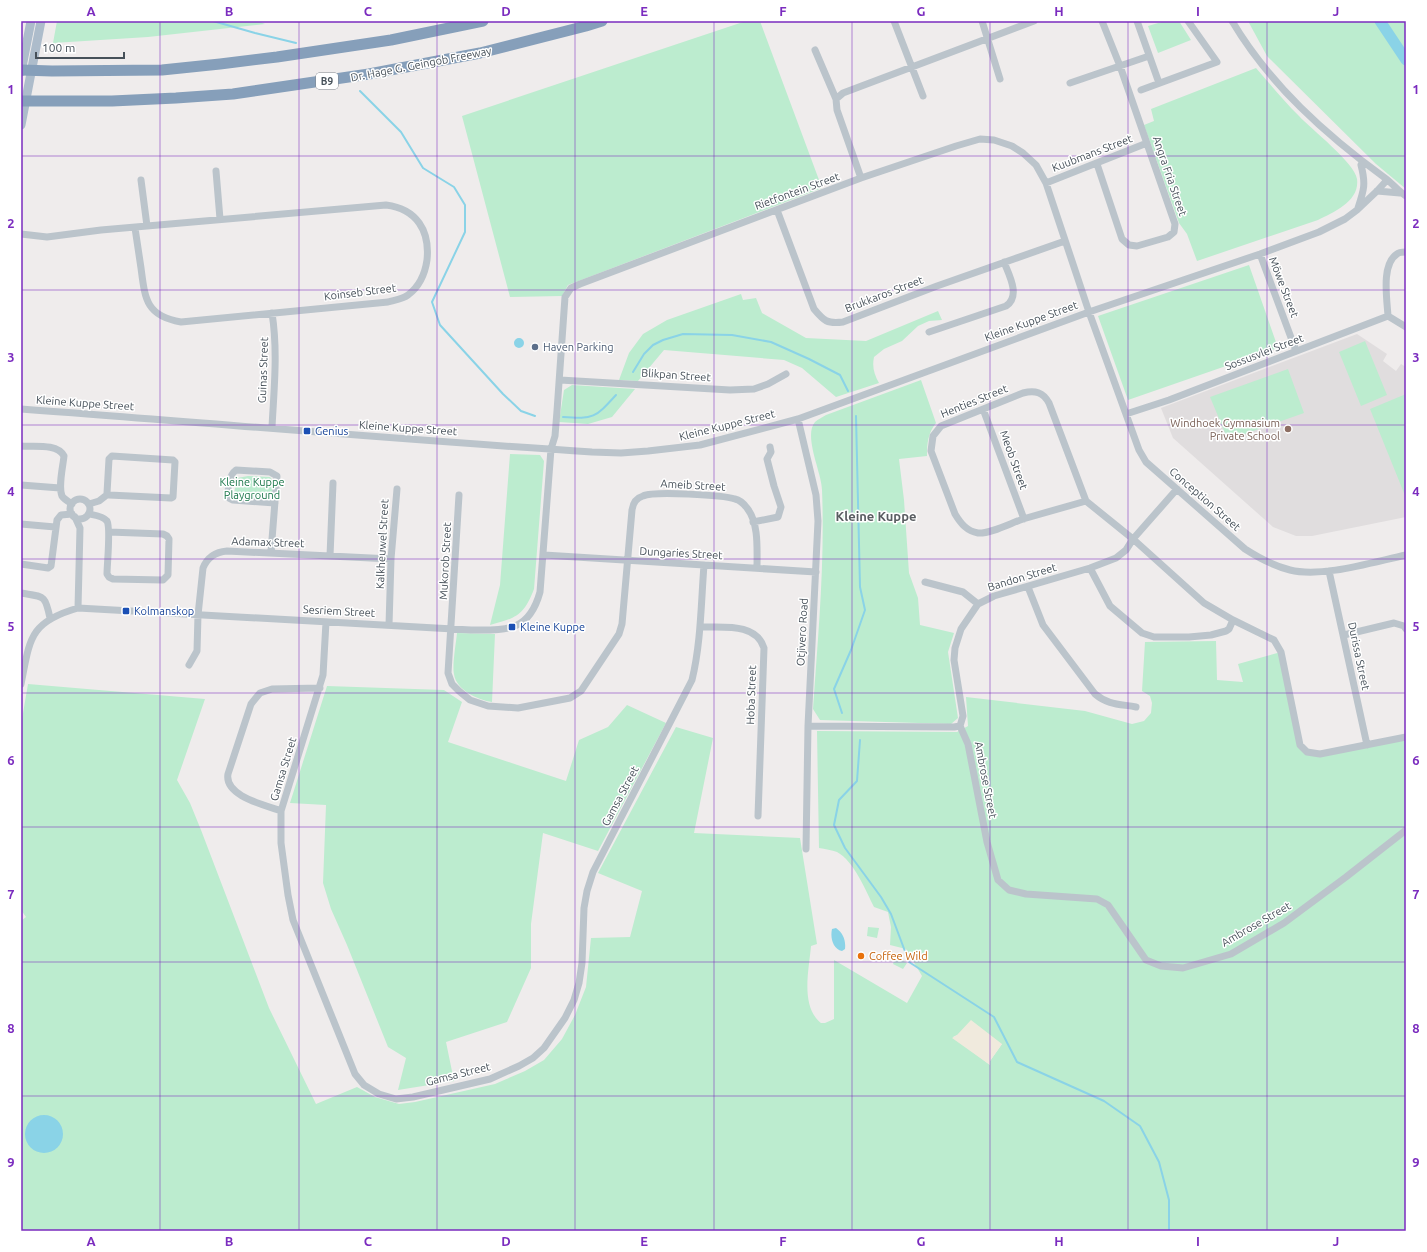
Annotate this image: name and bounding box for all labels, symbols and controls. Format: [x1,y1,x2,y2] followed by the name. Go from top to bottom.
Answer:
[86,4,96,18] text: A
[225,4,234,18] text: B
[364,4,373,18] text: C
[501,4,511,18] text: D
[640,4,648,18] text: E
[779,4,787,18] text: F
[917,4,926,18] text: G
[1054,4,1064,18] text: H
[1196,4,1200,18] text: I
[1333,4,1339,18] text: J
[36,34,124,60] scale bar
[42,41,75,54] text: 100 m
[350,44,493,84] street label: Dr. Hage G. Geingob Freeway
[316,73,338,89] road number: B9
[7,82,15,96] text: 1
[1412,82,1420,96] text: 1
[1050,132,1134,174] street label: Kuubmans Street
[1151,135,1189,218] street label: Angra Fria Street
[753,170,842,212] street label: Rietfontein Street
[7,216,15,230] text: 2
[1412,216,1420,230] text: 2
[1267,255,1301,320] street label: Möwe Street
[843,273,925,314] street label: Brukkaros Street
[323,282,397,302] street label: Koinseb Street
[983,298,1080,343] street label: Kleine Kuppe Street
[1223,331,1306,372] street label: Sossusvlei Street
[256,336,270,403] street label: Guinas Street
[543,341,614,353] place label: Haven Parking
[530,342,540,352] marker: Haven Parking
[7,350,15,364] text: 3
[1412,350,1420,364] text: 3
[641,367,712,383] street label: Blikpan Street
[939,382,1010,420] street label: Henties Street
[36,394,135,412] street label: Kleine Kuppe Street
[678,407,777,443] street label: Kleine Kuppe Street
[1170,417,1280,442] place label: Windhoek Gymnasium Private School
[359,419,458,437] street label: Kleine Kuppe Street
[1283,424,1293,434] marker: Windhoek Gymnasium Private School
[315,425,349,437] place label: Genius
[302,426,312,436] marker: Genius
[998,429,1030,492] street label: Meob Street
[1167,465,1243,533] street label: Conception Street
[219,476,285,501] park label: Kleine Kuppe Playground
[660,477,726,493] street label: Ameib Street
[7,484,15,498] text: 4
[1412,484,1420,498] text: 4
[374,498,390,589] street label: Kalkheuwel Street
[836,509,916,523] district label: Kleine Kuppe
[437,521,453,600] street label: Mukorob Street
[231,535,305,549] street label: Adamax Street
[639,545,724,561] street label: Dungaries Street
[986,561,1058,593] street label: Bandon Street
[794,598,810,666] street label: Otjivero Road
[303,603,376,619] street label: Sesriem Street
[134,605,194,617] place label: Kolmanskop
[121,606,131,616] marker: Kolmanskop
[7,619,15,633] text: 5
[1412,619,1420,633] text: 5
[520,621,585,633] place label: Kleine Kuppe
[1346,621,1372,692] street label: Durissa Street
[507,622,517,632] marker: Kleine Kuppe
[744,664,758,725] street label: Hoba Street
[268,735,299,802] street label: Gamsa Street
[973,741,999,820] street label: Ambrose Street
[7,753,15,767] text: 6
[1412,753,1420,767] text: 6
[599,763,641,828] street label: Gamsa Street
[7,887,15,901] text: 7
[1412,887,1420,901] text: 7
[1219,899,1293,949] street label: Ambrose Street
[869,950,928,962] place label: Coffee Wild
[856,951,866,961] marker: Coffee Wild
[7,1021,15,1035] text: 8
[1412,1021,1420,1035] text: 8
[424,1060,492,1088] street label: Gamsa Street
[7,1155,15,1169] text: 9
[1412,1155,1420,1169] text: 9
[86,1234,96,1248] text: A
[225,1234,234,1248] text: B
[364,1234,373,1248] text: C
[501,1234,511,1248] text: D
[640,1234,648,1248] text: E
[779,1234,787,1248] text: F
[917,1234,926,1248] text: G
[1054,1234,1064,1248] text: H
[1196,1234,1200,1248] text: I
[1333,1234,1339,1248] text: J

